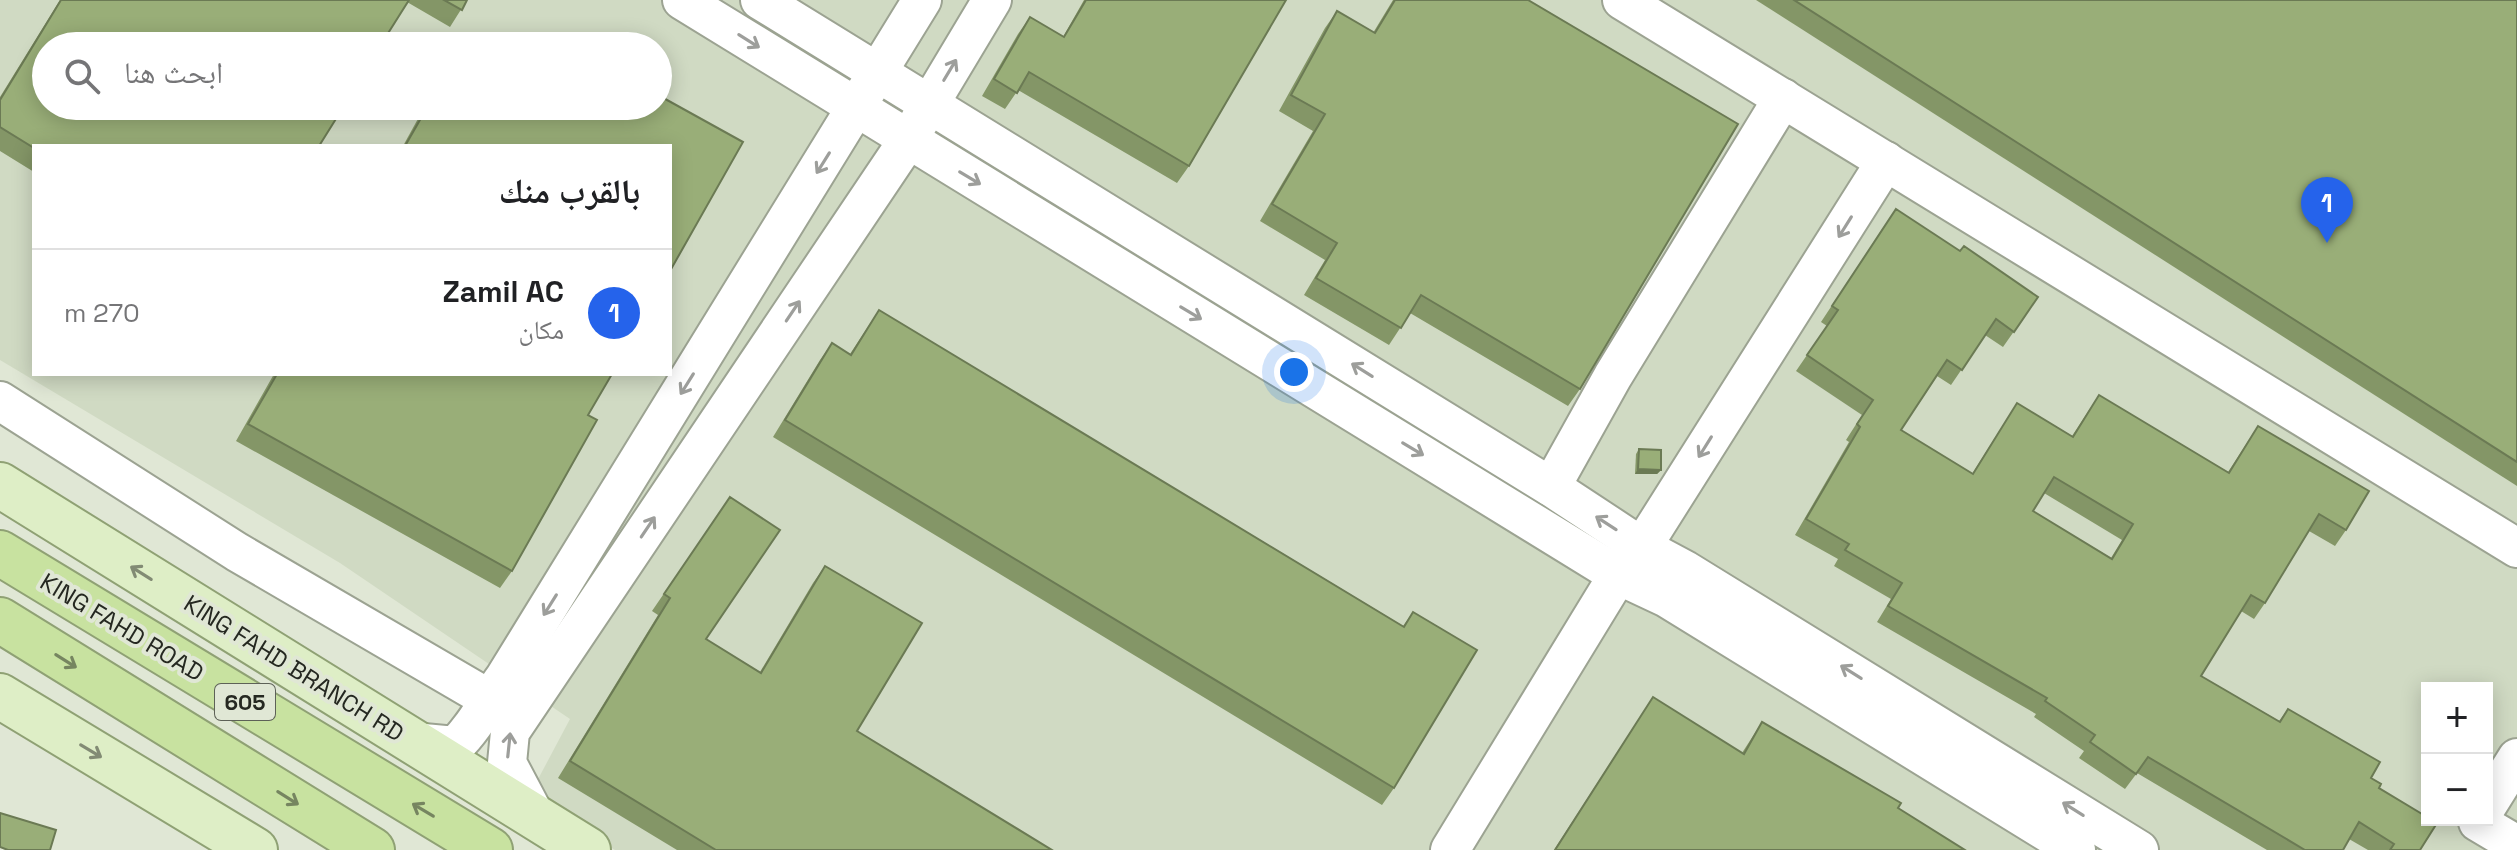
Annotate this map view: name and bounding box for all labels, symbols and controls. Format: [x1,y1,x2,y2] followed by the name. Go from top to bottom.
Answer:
[32,32,672,120] search box
[737,33,759,49] one-way arrow
[124,53,223,92] text: ابحث هنا
[60,54,104,98] icon: search
[942,59,958,82] one-way arrow
[815,151,832,173] one-way arrow
[499,170,640,213] text: بالقرب منك
[958,170,981,186] one-way arrow
[2301,177,2353,243] pin: 1
[1836,215,1852,238] one-way arrow
[442,272,564,311] text: Zamil AC
[64,296,140,330] text: 270 m
[608,296,620,330] text: 1
[785,301,801,323] one-way arrow
[1180,305,1202,322] one-way arrow
[518,313,564,347] text: مكان
[1274,352,1314,392] your location
[1351,361,1373,378] one-way arrow
[678,372,694,395] one-way arrow
[1697,435,1713,458] one-way arrow
[1401,441,1424,457] one-way arrow
[1595,514,1617,531] one-way arrow
[640,517,656,539] one-way arrow
[130,565,153,581] one-way arrow
[35,566,209,688] street label: KING FAHD ROAD
[178,588,410,748] street label: KING FAHD BRANCH RD
[541,593,557,616] one-way arrow
[54,654,77,670] one-way arrow
[1841,664,1863,681] one-way arrow
[2421,682,2493,826] map controls
[2421,682,2493,754] button: +
[215,684,275,720] road number: 605
[501,732,516,759] one-way arrow
[79,743,102,759] one-way arrow
[2421,754,2493,826] button: −
[276,790,298,806] one-way arrow
[412,801,435,817] one-way arrow
[2062,801,2085,817] one-way arrow

